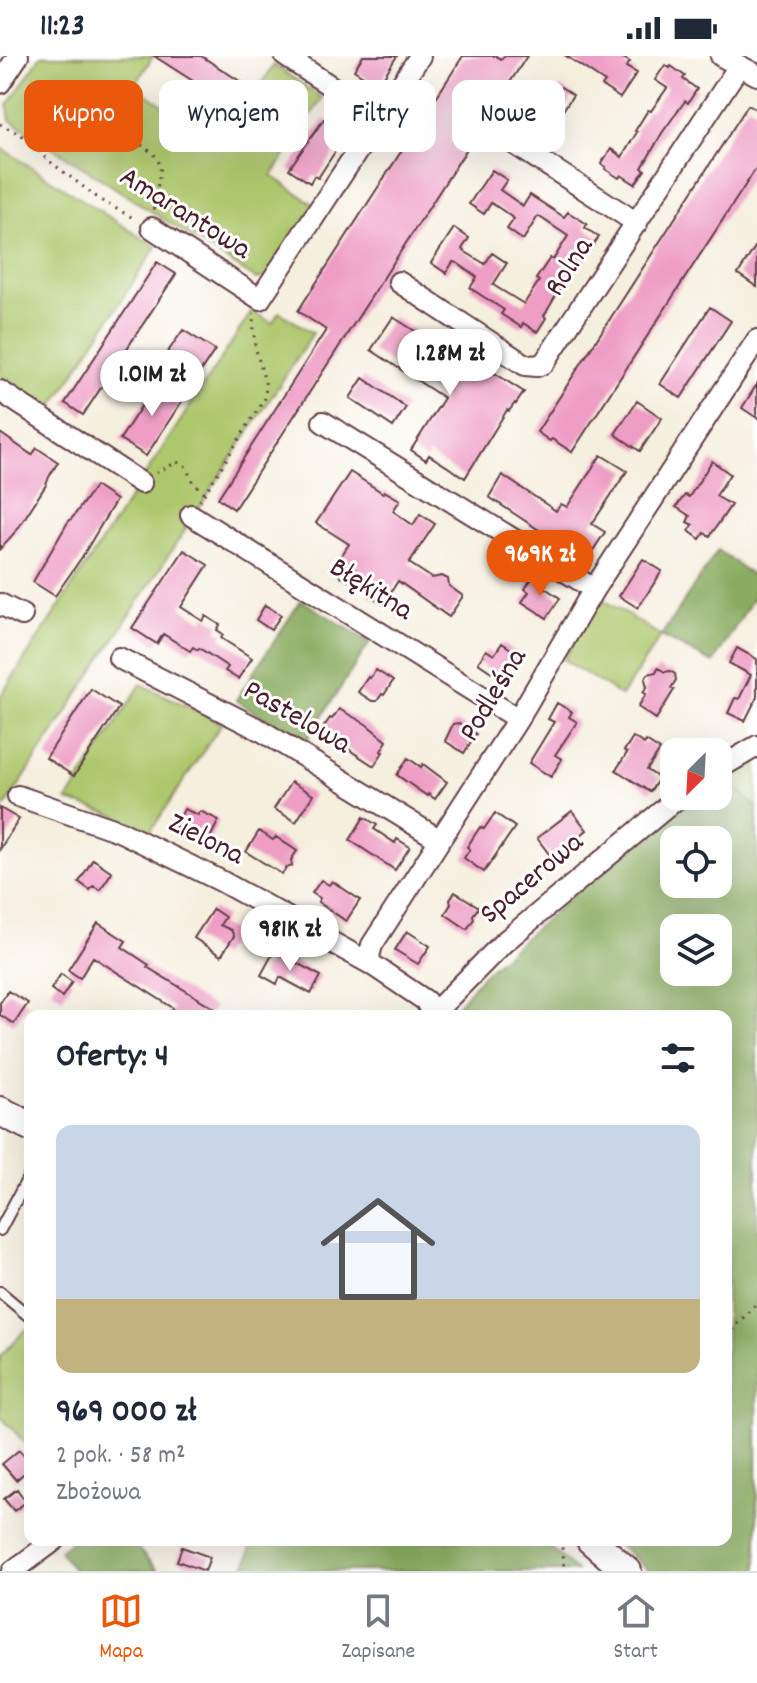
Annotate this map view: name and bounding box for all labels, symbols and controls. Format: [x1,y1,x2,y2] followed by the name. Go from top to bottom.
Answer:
[40,7,85,50] text: 11:23
[24,80,143,152] chip: Kupno
[159,80,308,152] chip: Wynajem
[324,80,436,152] chip: Filtry
[452,80,565,152] chip: Nowe
[110,158,259,273] street label: Amarantowa
[536,229,607,306] street label: Rolna
[367,329,533,397] pin: 1.28M zł
[415,336,485,373] text: 1.28M zł
[69,350,235,418] pin: 1.01M zł
[118,357,186,394] text: 1.01M zł
[466,530,614,598] pin: 969K zł
[505,537,575,574] text: 969K zł
[320,548,421,634] street label: Błękitna
[450,640,540,751] street label: Podleśna
[234,671,359,768] street label: Pastelowa
[660,738,732,810] north arrow
[660,738,732,986] map controls
[159,804,251,879] street label: Zielona
[472,823,595,936] street label: Spacerowa
[660,826,732,898] button: locate
[216,905,364,973] pin: 981K zł
[259,912,321,949] text: 981K zł
[660,914,732,986] button: layers
[56,1034,169,1083] text: Oferty: 4
[656,1036,700,1080] icon: filters
[306,1177,450,1321] icon: home
[56,1389,197,1438] text: 969 000 zł
[56,1438,185,1475] text: 2 pok. · 58 m²
[56,1475,141,1512] text: Zbożowa
[99,1589,143,1668] tab: Mapa
[341,1589,415,1668] tab: Zapisane
[613,1589,658,1668] tab: Start

